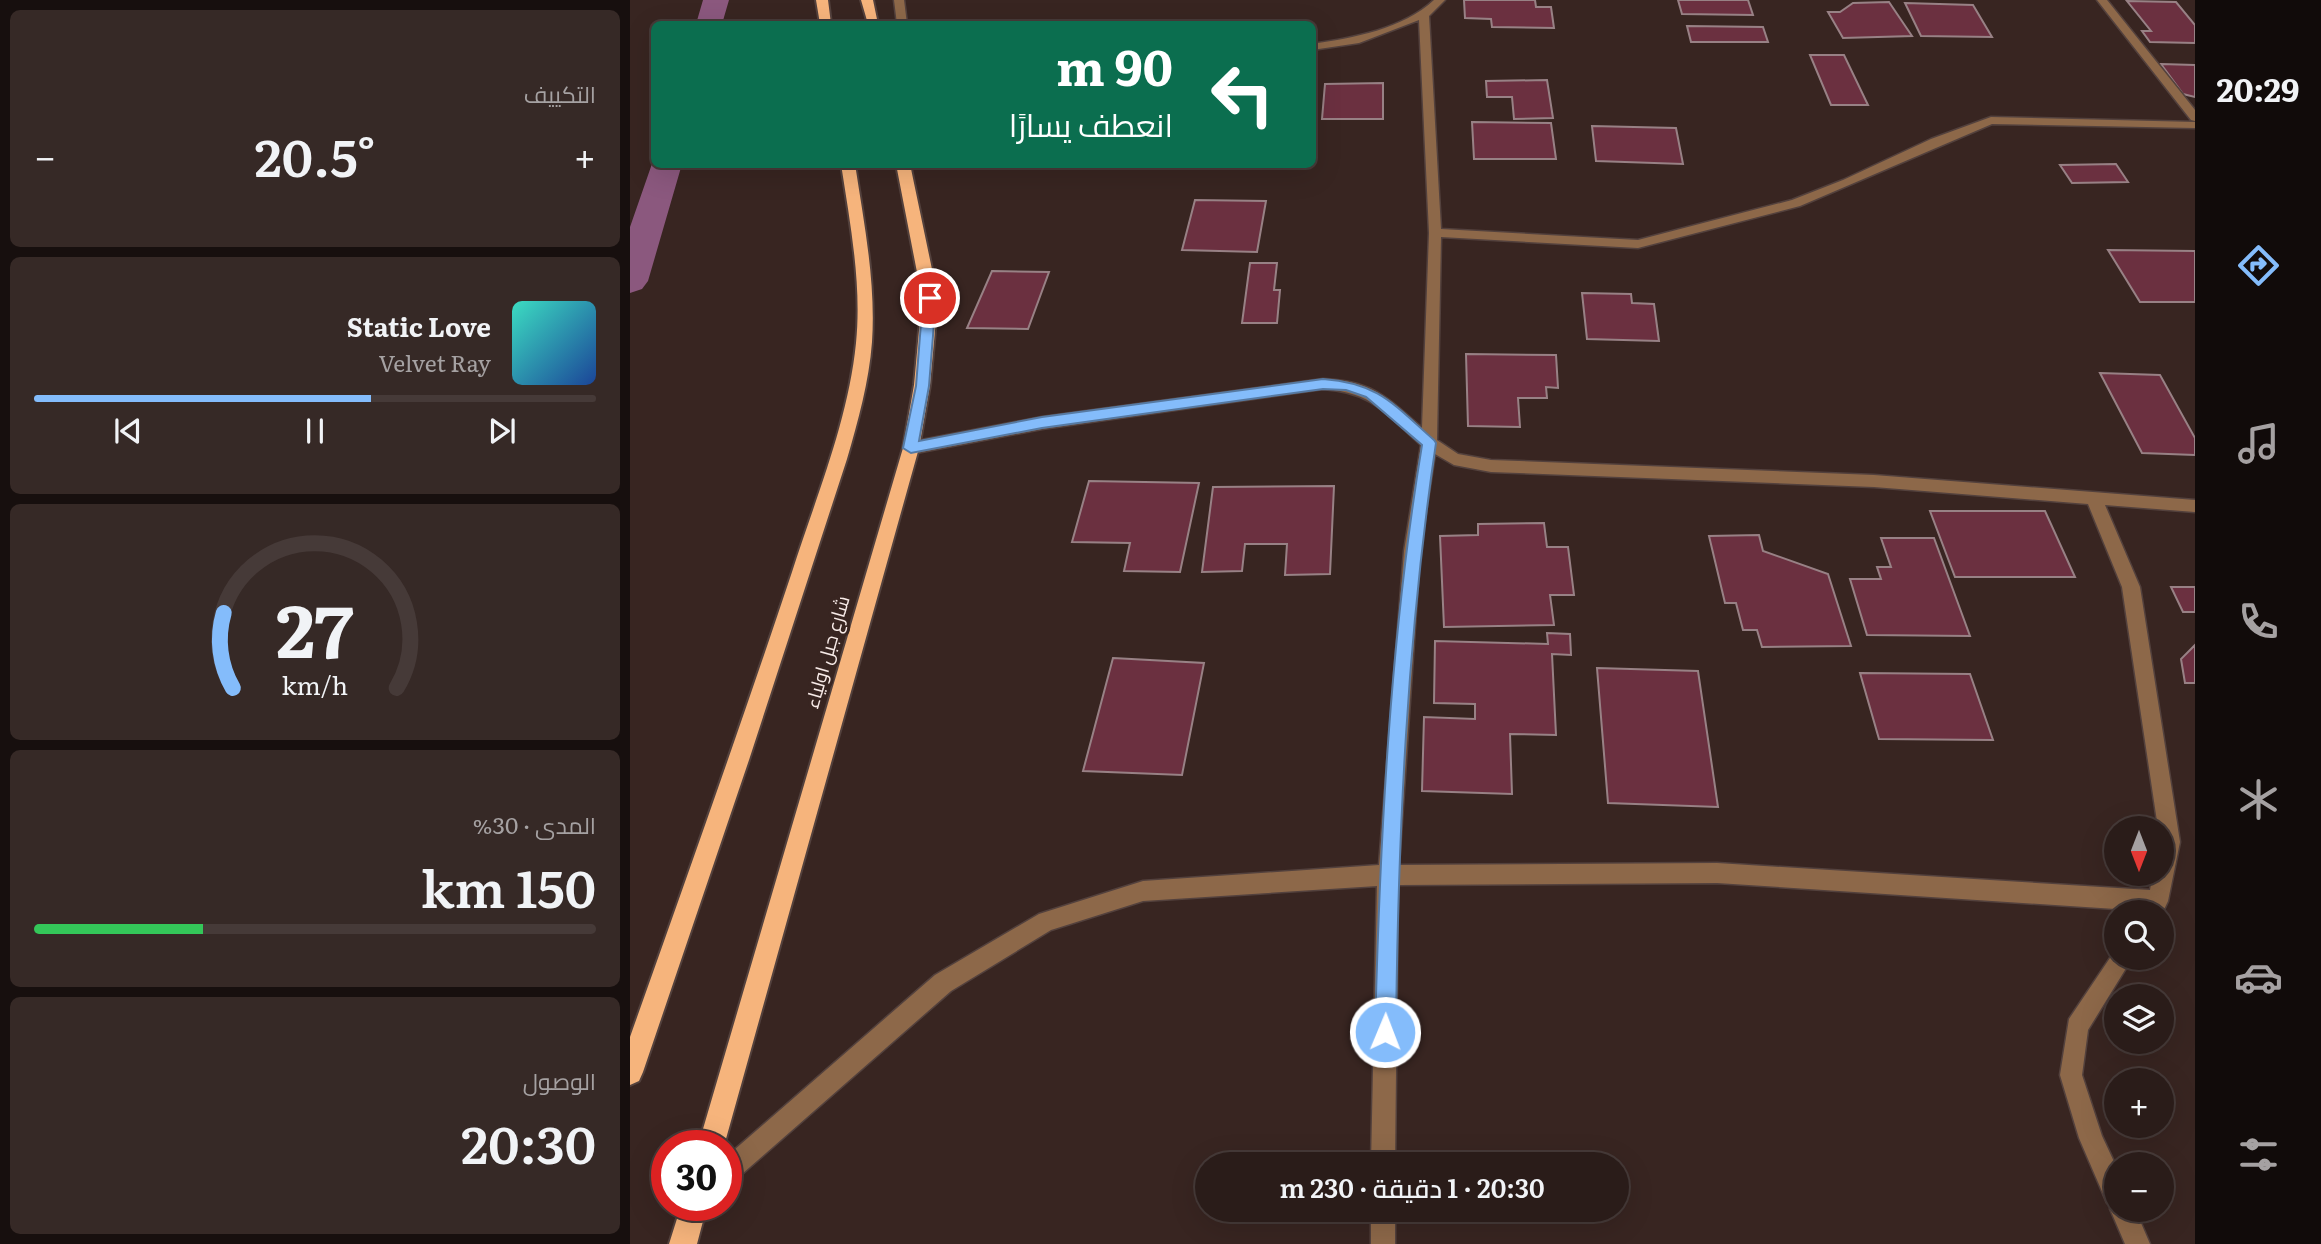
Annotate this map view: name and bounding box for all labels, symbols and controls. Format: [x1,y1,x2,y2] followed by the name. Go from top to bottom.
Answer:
[1056,28,1173,101] text: 90 m
[1197,49,1288,140] icon: left
[2217,64,2299,112] text: 20:29
[524,76,596,110] text: التكييف
[1009,99,1173,147] text: انعطف يسارًا
[254,116,376,193] text: 20.5°
[34,126,56,183] text: −
[574,126,596,183] text: +
[2234,241,2283,290] icon: directions
[900,268,960,328] pin
[911,279,949,317] icon: arrive
[347,306,491,345] text: Static Love
[379,345,491,379] text: Velvet Ray
[109,412,147,450] icon: previous
[296,412,334,450] icon: pause
[483,412,521,450] icon: next
[2234,419,2283,468] icon: music
[276,572,354,680] text: 27
[797,592,856,712] street label: شارع جبل اولياء
[2234,597,2283,646] icon: phone
[282,666,348,703] text: km/h
[2234,775,2283,824] icon: climate
[473,807,596,841] text: المدى · 30%
[2104,816,2174,886] north arrow
[2104,816,2174,1222] map controls
[421,847,596,924] text: 150 km
[2104,900,2174,970] button: search
[2234,953,2283,1002] icon: car
[2104,984,2174,1054] button: layers
[1348,995,1422,1069] position arrow
[523,1063,596,1097] text: الوصول
[2104,1068,2174,1138] button: +
[461,1103,596,1180] text: 20:30
[651,1130,742,1221] speed limit sign: 30
[2234,1130,2283,1179] icon: filters
[2104,1152,2174,1222] button: −
[1279,1167,1545,1206] text: 20:30 · 1 دقيقة · 230 m

